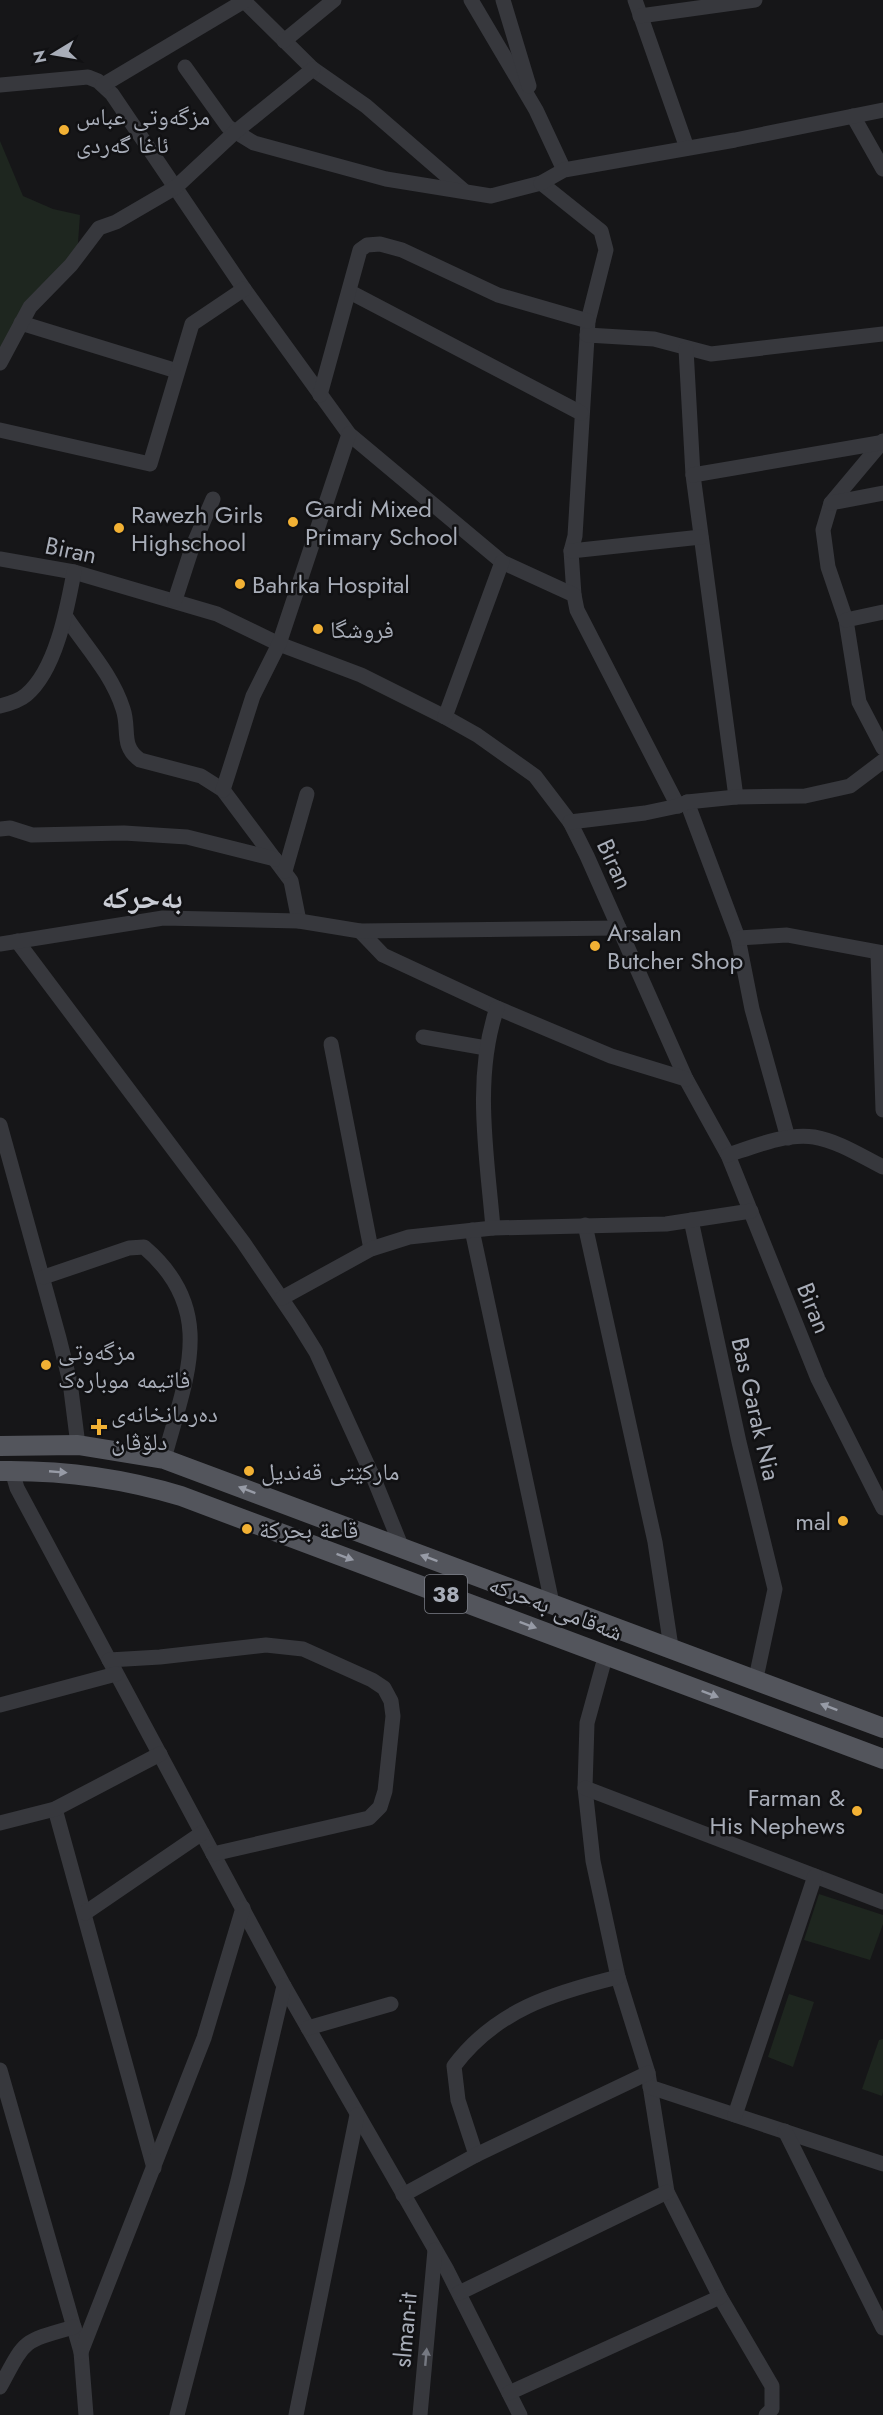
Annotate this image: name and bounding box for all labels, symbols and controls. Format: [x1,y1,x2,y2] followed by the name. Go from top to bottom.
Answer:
[24,24,84,84] north arrow
[27,48,52,65] text: N
[76,99,210,162] place label: مزگه‌وتی عباس ئاغا گه‌ردی
[57,123,71,137] marker: مزگه‌وتی عباس ئاغا گه‌ردی
[305,491,458,554] place label: Gardi Mixed Primary School
[131,497,263,560] place label: Rawezh Girls Highschool
[286,515,300,529] marker: Gardi Mixed Primary School
[112,521,126,535] marker: Rawezh Girls Highschool
[42,527,100,573] street label: Biran
[252,567,410,602] place label: Bahrka Hospital
[233,577,247,591] marker: Bahrka Hospital
[330,612,394,647] place label: فروشگا
[311,622,325,636] marker: فروشگا
[588,833,642,895] street label: Biran
[102,876,182,919] district label: بەحرکە
[607,915,743,978] place label: Arsalan Butcher Shop
[588,939,602,953] marker: Arsalan Butcher Shop
[788,1277,840,1339] street label: Biran
[58,1334,190,1397] place label: مزگەوتی فاتیمە موبارەک
[723,1334,789,1484] street label: Bas Garak Nia
[39,1358,53,1372] marker: مزگەوتی فاتیمە موبارەک
[111,1396,218,1459] place label: دەرمانخانەی دلۆڤان
[92,1420,106,1434] marker: دەرمانخانەی دلۆڤان
[261,1454,400,1489] place label: مارکێتی قەندیل
[242,1464,256,1478] marker: مارکێتی قەندیل
[49,1467,68,1477] one-way arrow
[237,1485,255,1495] one-way arrow
[795,1504,831,1539] place label: mal
[259,1512,358,1547] place label: قاعة بحركة
[836,1514,850,1528] marker: mal
[240,1522,254,1536] marker: قاعة بحركة
[336,1552,354,1562] one-way arrow
[420,1553,438,1563] one-way arrow
[484,1566,628,1650] street label: شەقامی بەحرکە
[425,1575,467,1613] road number: 38
[519,1620,537,1630] one-way arrow
[701,1690,719,1699] one-way arrow
[819,1702,837,1712] one-way arrow
[709,1780,845,1843] place label: Farman & His Nephews
[850,1804,864,1818] marker: Farman & His Nephews
[384,2291,426,2369] street label: slman-it
[421,2347,430,2366] one-way arrow

